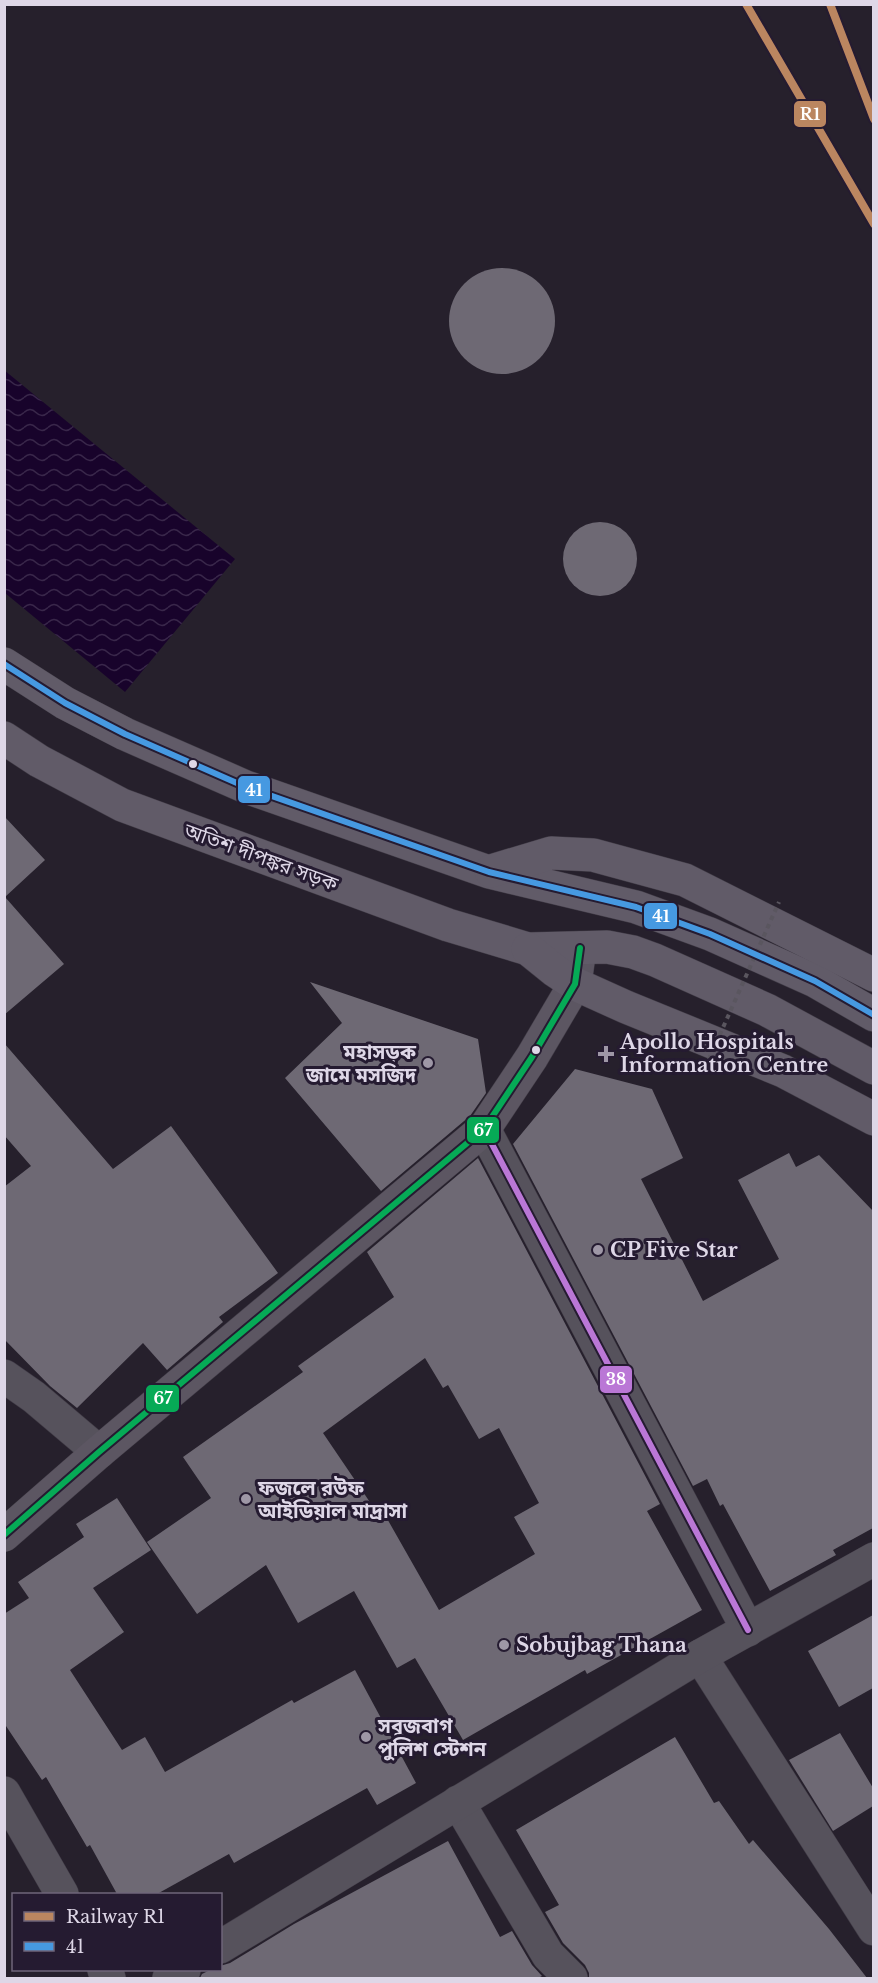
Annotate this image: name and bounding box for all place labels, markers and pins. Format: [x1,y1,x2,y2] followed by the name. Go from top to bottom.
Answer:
[187,758,199,770] unlabelled marker
[619,1030,828,1077] place label: Apollo Hospitals Information Centre
[305,1040,417,1087] place label: মহাসড়ক জামে মসজিদ
[530,1044,542,1056] unlabelled marker
[597,1045,615,1063] marker: Apollo Hospitals Information Centre
[421,1056,435,1070] marker: মহাসড়ক জামে মসজিদ
[610,1238,738,1262] place label: CP Five Star
[591,1243,605,1257] marker: CP Five Star
[257,1476,407,1523] place label: ফজলে রউফ আইডিয়াল মাদ্রাসা
[239,1492,253,1506] marker: ফজলে রউফ আইডিয়াল মাদ্রাসা
[516,1633,687,1657] place label: Sobujbag Thana
[497,1638,511,1652] marker: Sobujbag Thana
[377,1714,487,1761] place label: সবুজবাগ পুলিশ স্টেশন
[359,1730,373,1744] marker: সবুজবাগ পুলিশ স্টেশন

